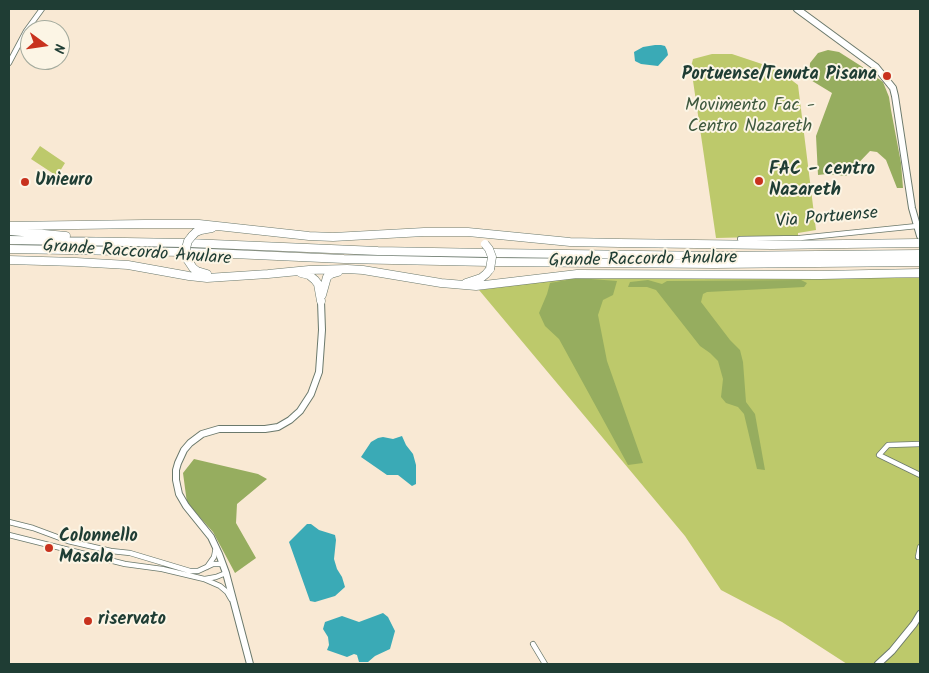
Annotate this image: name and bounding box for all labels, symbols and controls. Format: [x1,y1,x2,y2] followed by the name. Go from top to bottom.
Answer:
[20,20,70,70] north arrow
[47,41,70,55] text: N
[682,65,877,87] place label: Portuense/Tenuta Pisana
[881,70,893,82] marker: Portuense/Tenuta Pisana
[685,96,815,138] park label: Movimento Fac - Centro Nazareth
[769,160,875,202] place label: FAC - centro Nazareth
[35,171,93,193] place label: Unieuro
[753,175,765,187] marker: FAC - centro Nazareth
[19,176,31,188] marker: Unieuro
[775,204,879,234] street label: Via Portuense
[42,237,232,271] street label: Grande Raccordo Anulare
[548,249,738,273] street label: Grande Raccordo Anulare
[59,527,138,570] place label: Colonnello Masala
[43,542,55,554] marker: Colonnello Masala
[98,610,166,632] place label: riservato
[82,615,94,627] marker: riservato

